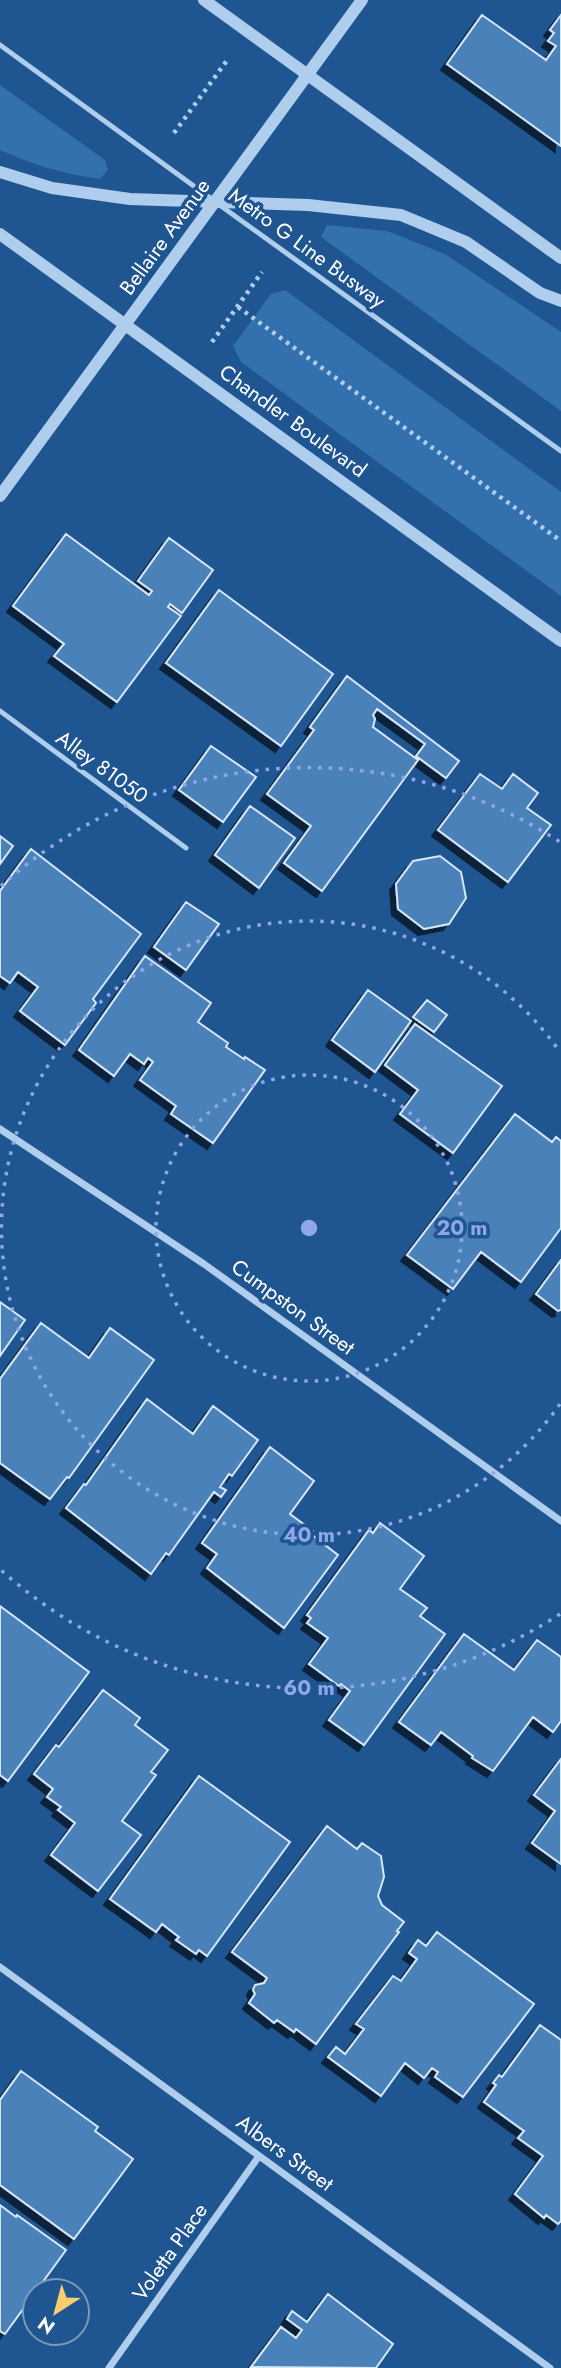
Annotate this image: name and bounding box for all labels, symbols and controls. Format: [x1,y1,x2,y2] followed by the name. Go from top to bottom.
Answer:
[113,173,218,301] street label: Bellaire Avenue
[222,181,392,316] street label: Metro G Line Busway
[213,357,373,485] street label: Chandler Boulevard
[50,723,154,811] street label: Alley 81050
[436,1213,488,1243] text: 20 m
[297,1216,321,1240] centre of rings
[225,1252,361,1362] street label: Cumpston Street
[283,1520,335,1550] text: 40 m
[283,1673,335,1703] text: 60 m
[230,2107,340,2199] street label: Albers Street
[125,2197,215,2307] street label: Voletta Place
[21,2277,91,2347] north arrow
[32,2310,60,2341] text: N

